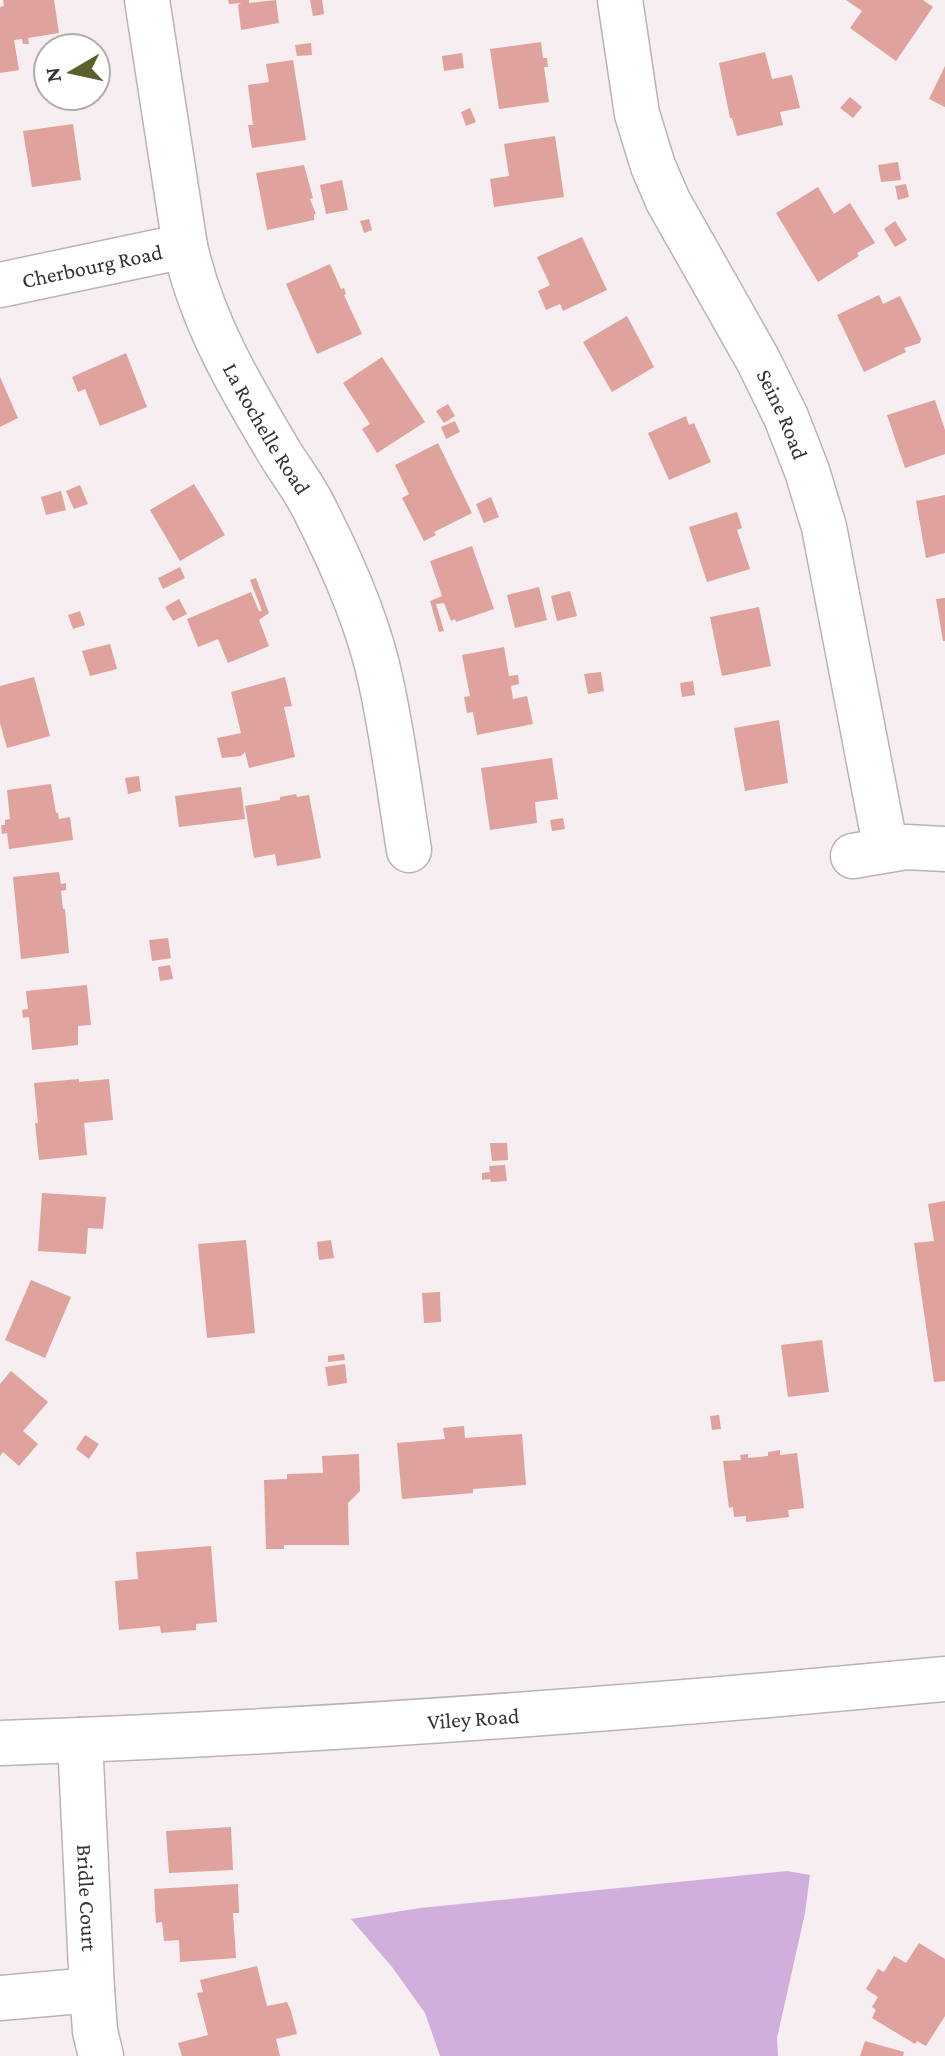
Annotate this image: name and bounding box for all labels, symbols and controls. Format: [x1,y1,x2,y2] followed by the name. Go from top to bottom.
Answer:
[32,32,112,112] north arrow
[39,66,66,84] text: N
[19,239,165,293] street label: Cherbourg Road
[218,359,316,499] street label: La Rochelle Road
[752,365,814,463] street label: Seine Road
[426,1702,521,1734] street label: Viley Road
[73,1844,103,1953] street label: Bridle Court

